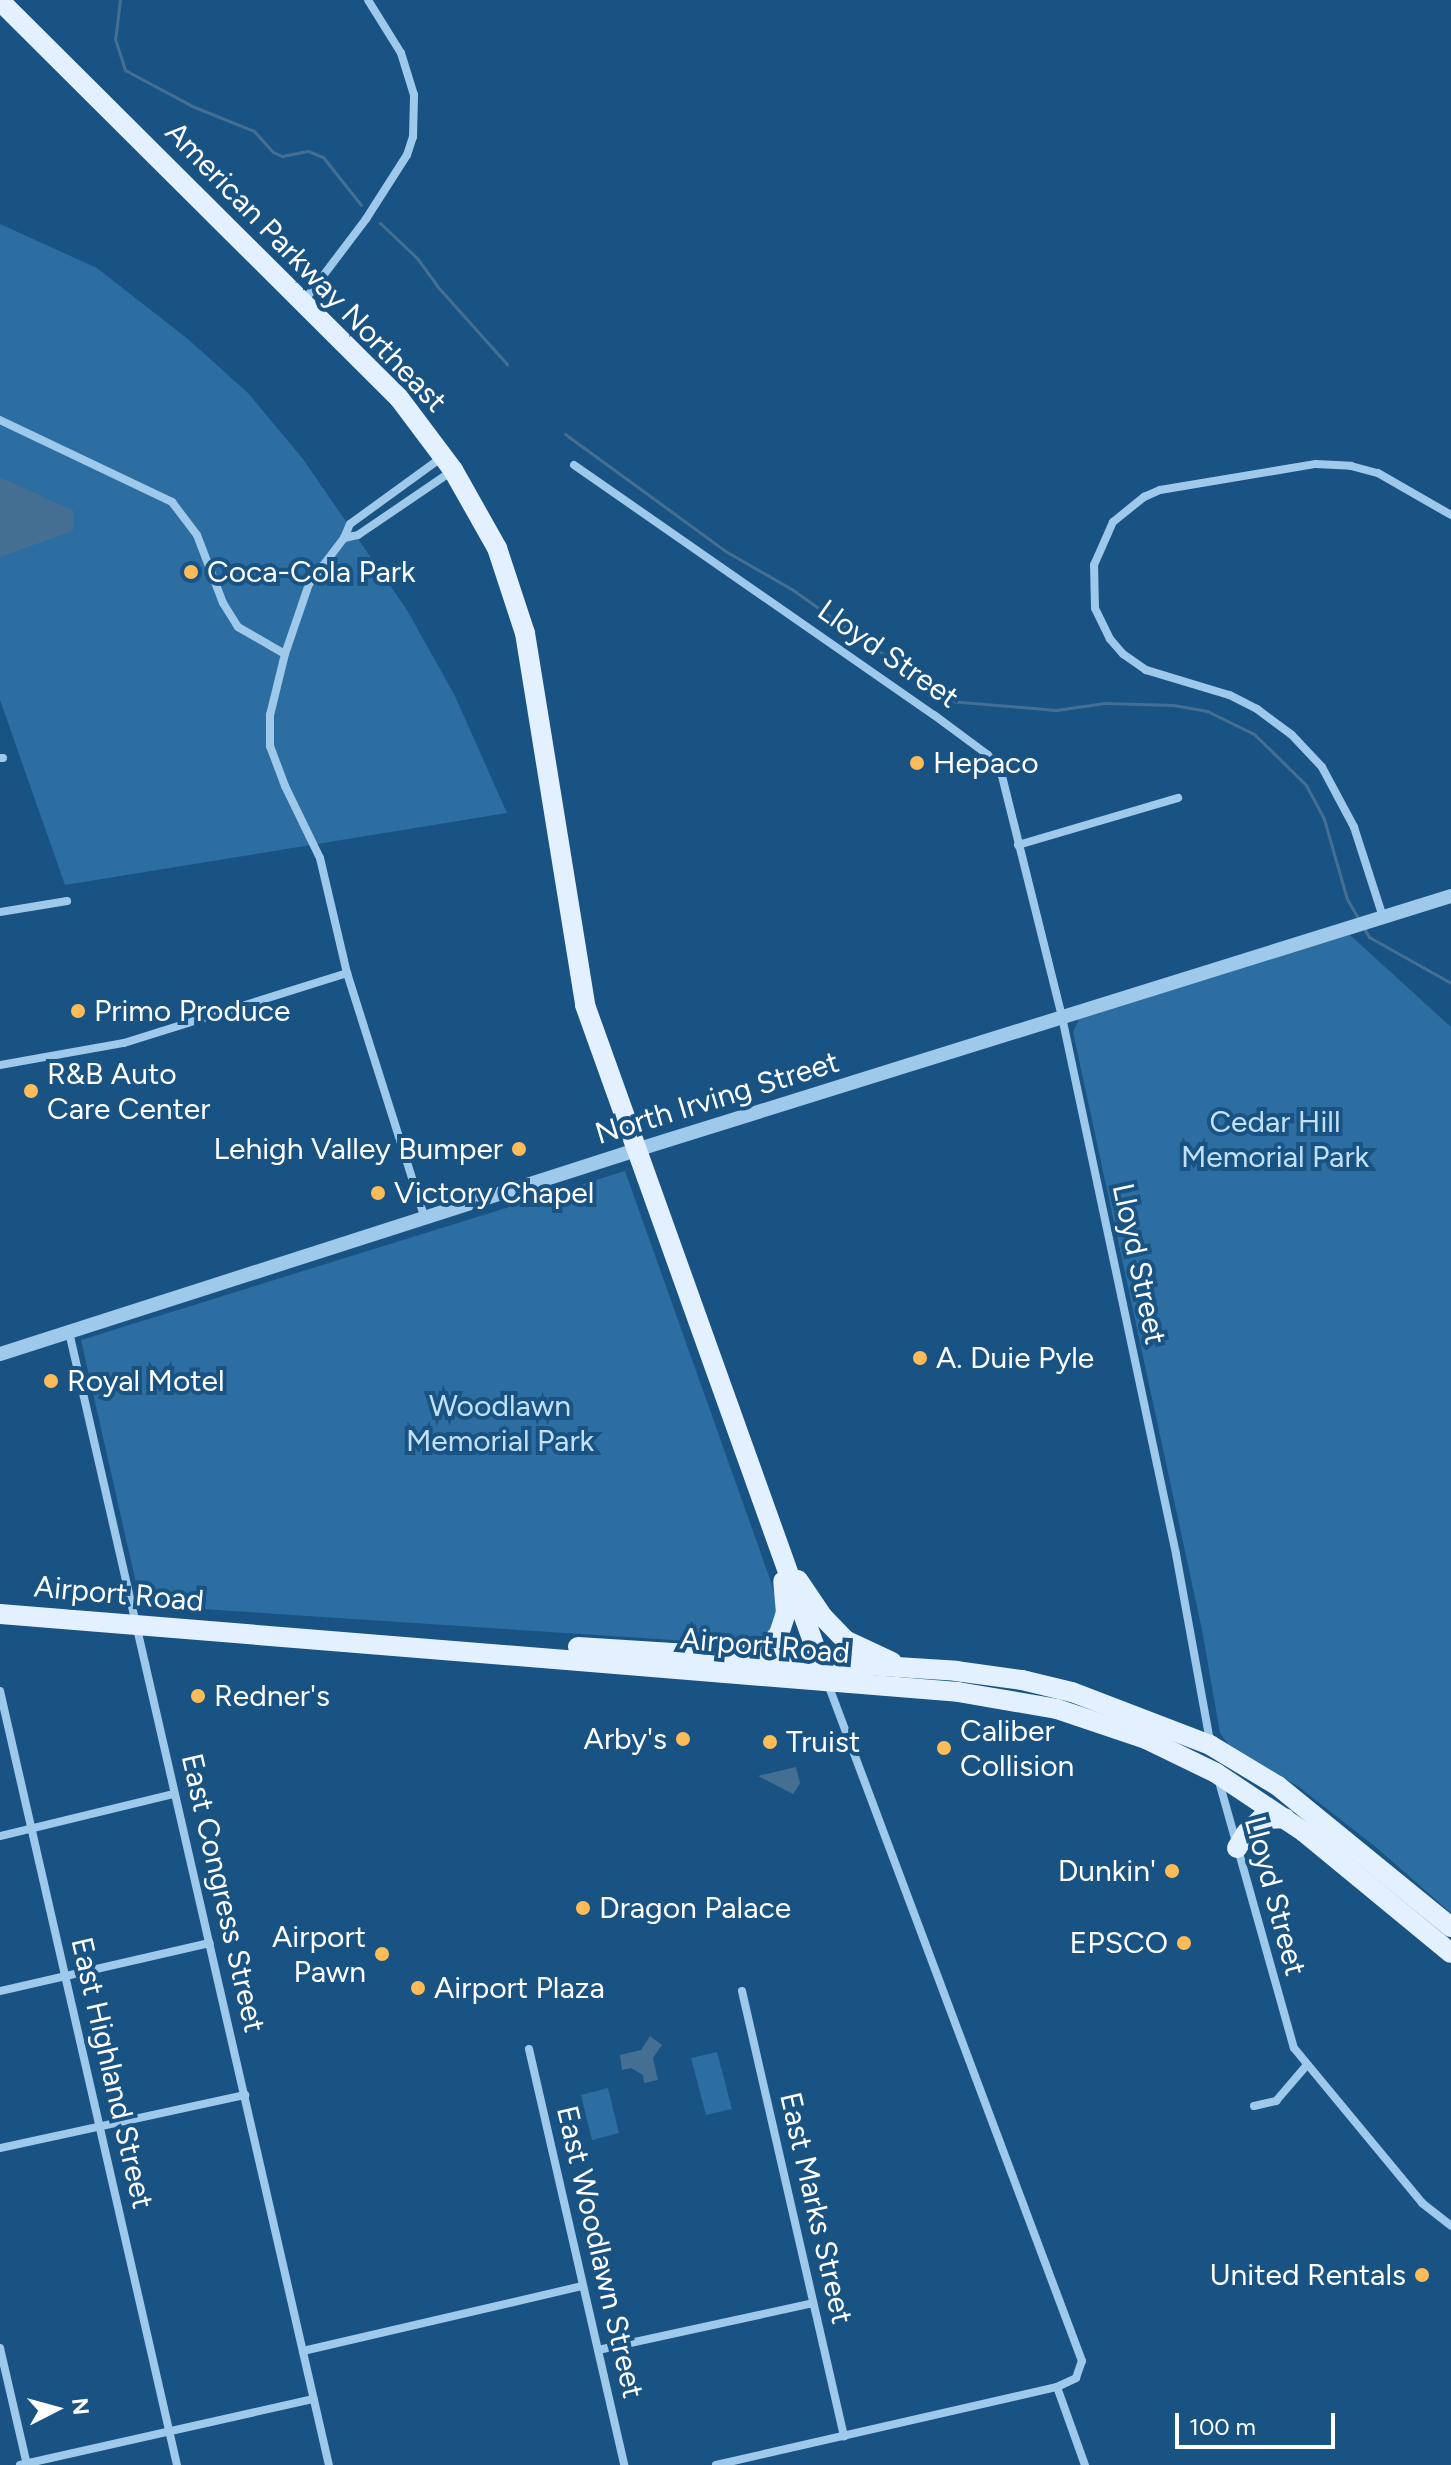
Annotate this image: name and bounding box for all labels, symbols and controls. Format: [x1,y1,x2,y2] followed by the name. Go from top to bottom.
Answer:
[158,114,454,420] street label: American Parkway Northeast
[207,554,415,590] place label: Coca-Cola Park
[182,563,200,581] marker: Coca-Cola Park
[811,592,965,716] street label: Lloyd Street
[933,745,1039,781] place label: Hepaco
[908,754,926,772] marker: Hepaco
[94,993,290,1029] place label: Primo Produce
[69,1002,87,1020] marker: Primo Produce
[591,1044,843,1152] street label: North Irving Street
[47,1056,210,1126] place label: R&B Auto Care Center
[22,1082,40,1100] marker: R&B Auto Care Center
[1181,1104,1369,1174] park label: Cedar Hill Memorial Park
[213,1131,503,1167] place label: Lehigh Valley Bumper
[510,1140,528,1158] marker: Lehigh Valley Bumper
[394,1175,594,1211] place label: Victory Chapel
[1104,1180,1174,1348] street label: Lloyd Street
[369,1184,387,1202] marker: Victory Chapel
[936,1340,1094,1376] place label: A. Duie Pyle
[911,1349,929,1367] marker: A. Duie Pyle
[67,1363,225,1399] place label: Royal Motel
[42,1372,60,1390] marker: Royal Motel
[406,1388,594,1458] park label: Woodlawn Memorial Park
[33,1569,205,1619] street label: Airport Road
[679,1621,851,1671] street label: Airport Road
[214,1678,330,1714] place label: Redner's
[189,1687,207,1705] marker: Redner's
[960,1713,1074,1784] place label: Caliber Collision
[584,1721,667,1757] place label: Arby's
[786,1724,860,1760] place label: Truist
[674,1730,692,1748] marker: Arby's
[761,1733,779,1751] marker: Truist
[935,1739,953,1757] marker: Caliber Collision
[173,1750,273,2036] street label: East Congress Street
[1236,1812,1314,1980] street label: Lloyd Street
[1058,1853,1156,1889] place label: Dunkin'
[1163,1862,1181,1880] marker: Dunkin'
[599,1890,791,1926] place label: Dragon Palace
[574,1899,592,1917] marker: Dragon Palace
[272,1919,366,1990] place label: Airport Pawn
[1070,1925,1168,1961] place label: EPSCO
[63,1934,161,2212] street label: East Highland Street
[1175,1934,1193,1952] marker: EPSCO
[373,1945,391,1963] marker: Airport Pawn
[434,1970,605,2006] place label: Airport Plaza
[409,1979,427,1997] marker: Airport Plaza
[772,2089,860,2327] street label: East Marks Street
[549,2102,651,2402] street label: East Woodlawn Street
[1209,2257,1406,2293] place label: United Rentals
[1413,2266,1431,2284] marker: United Rentals
[16,2369,96,2449] north arrow
[66,2397,95,2416] text: N
[1179,2397,1339,2447] scale bar
[1189,2412,1256,2441] text: 100 m

